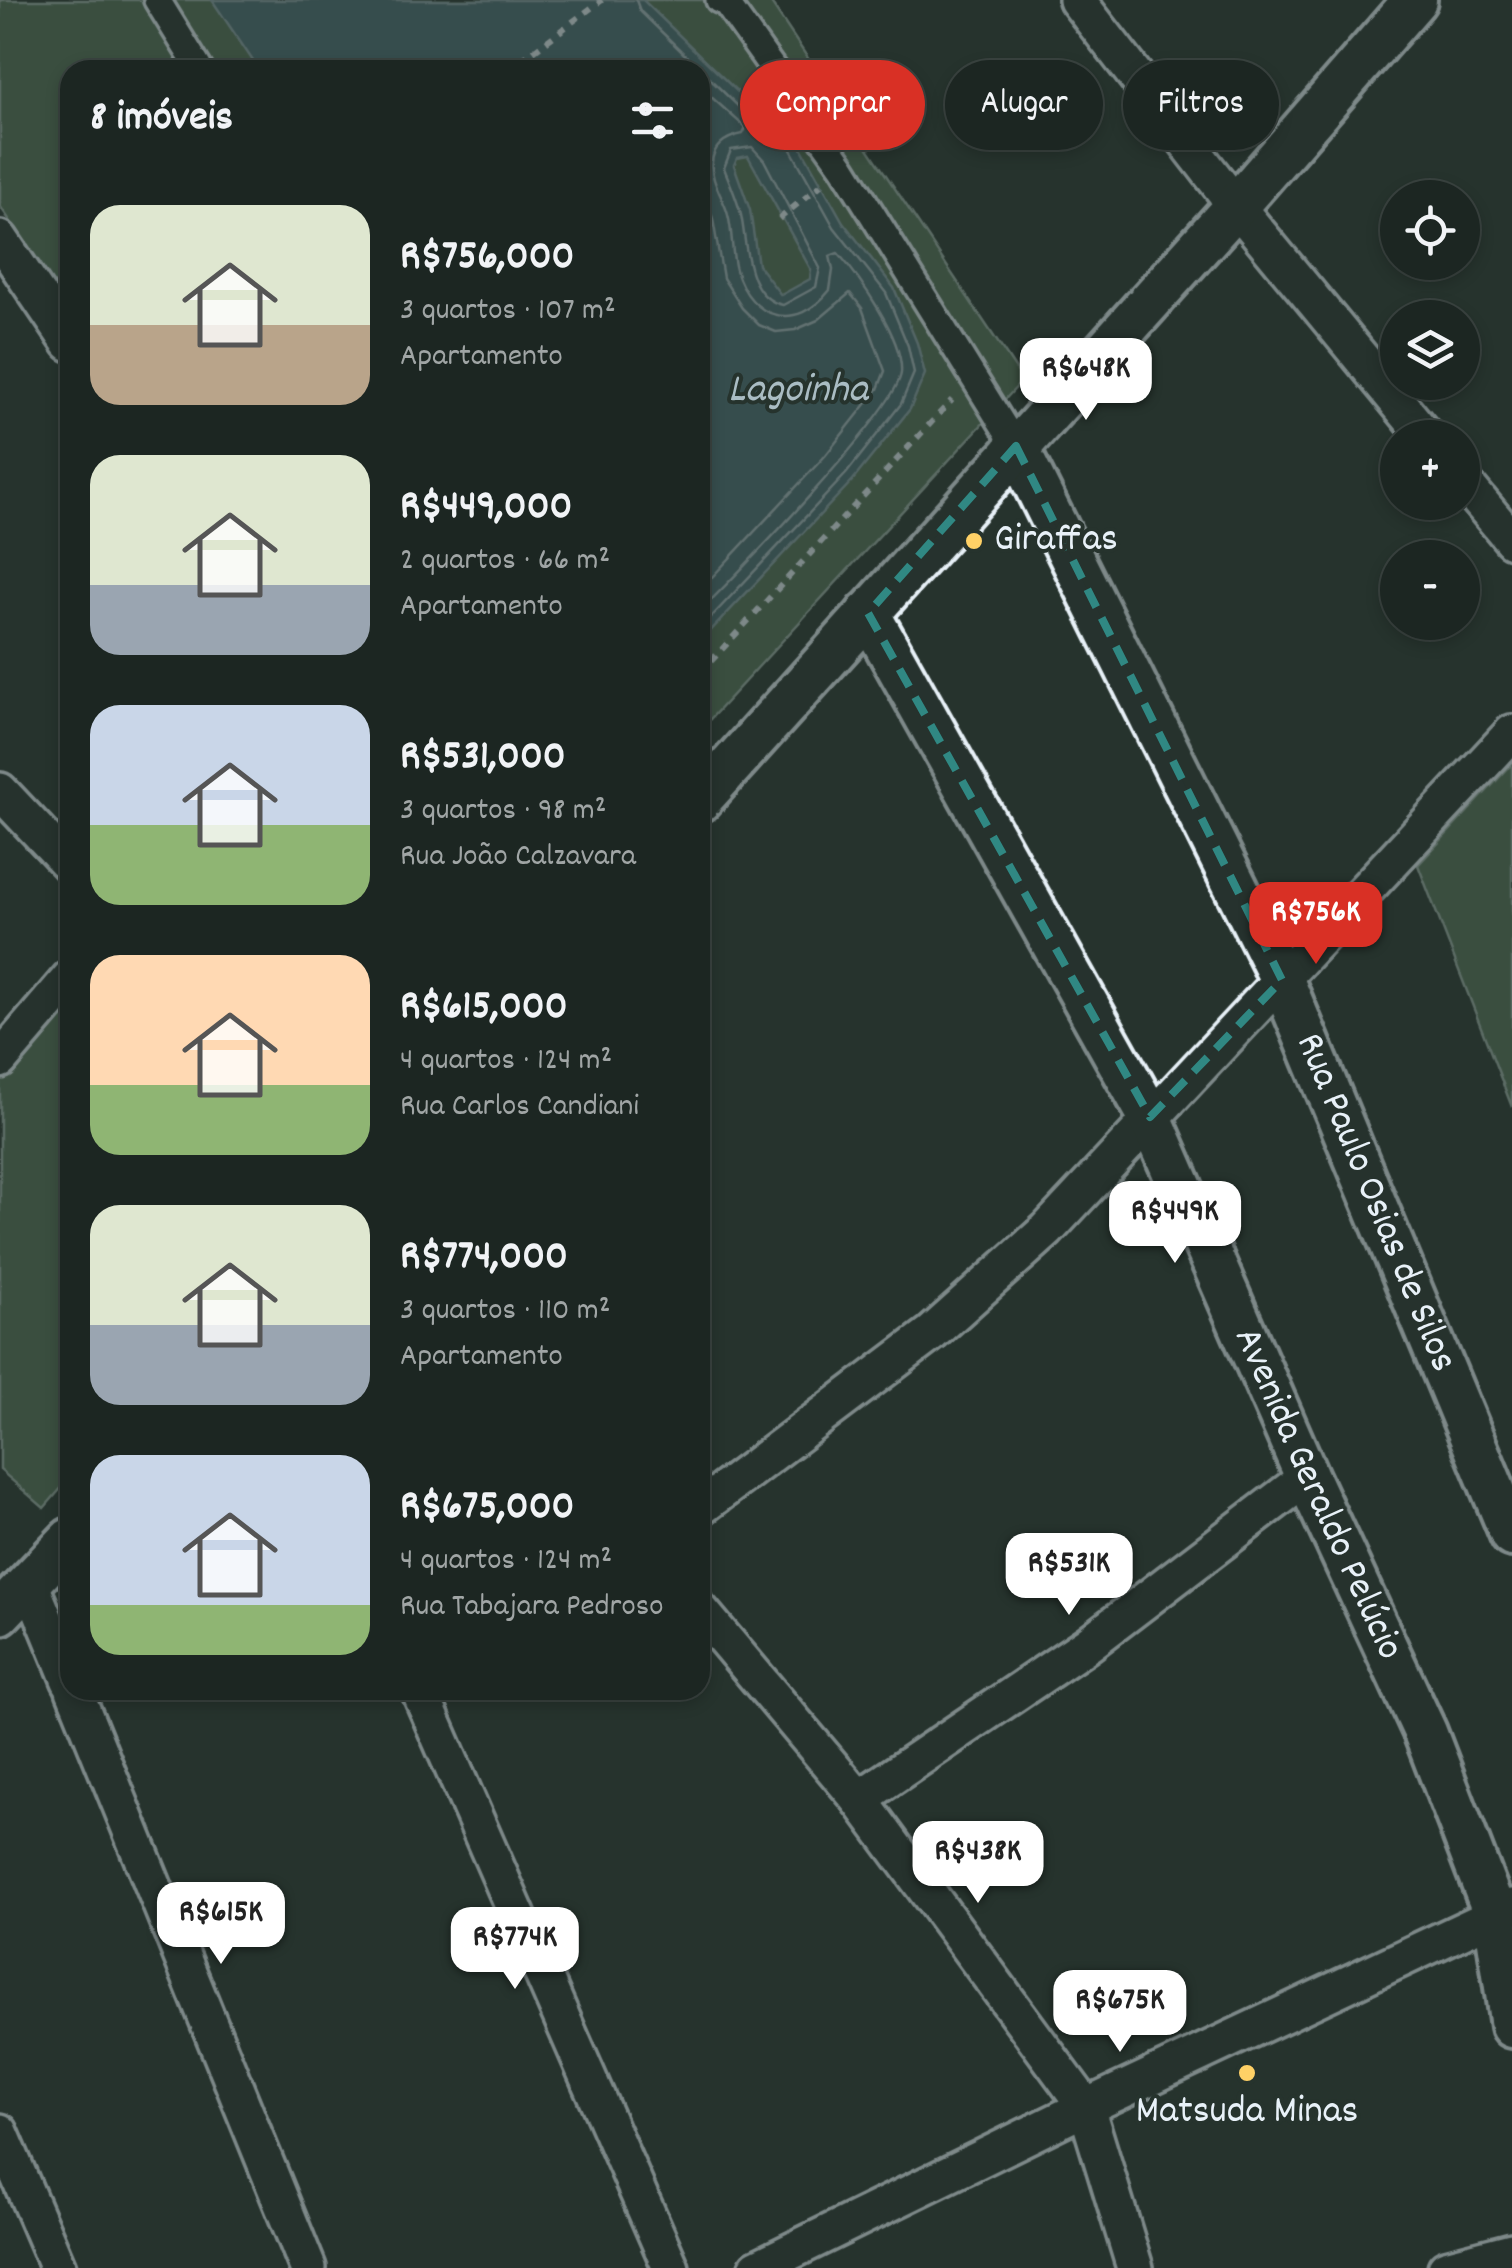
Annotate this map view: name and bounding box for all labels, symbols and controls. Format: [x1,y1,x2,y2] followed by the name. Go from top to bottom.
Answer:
[740,60,925,150] chip: Comprar
[945,60,1103,150] chip: Alugar
[1123,60,1279,150] chip: Filtros
[90,90,233,150] text: 8 imóveis
[625,93,680,148] icon: filters
[1380,180,1480,640] map controls
[1380,180,1480,280] button: locate
[400,229,575,289] text: R$756,000
[170,245,290,365] icon: home
[400,289,616,335] text: 3 quartos · 107 m²
[1380,300,1480,400] button: layers
[400,335,563,381] text: Apartamento
[1005,338,1167,423] pin: R$648K
[1042,347,1130,393] text: R$648K
[728,362,870,422] water label: Lagoinha
[1380,420,1480,520] button: +
[400,479,573,539] text: R$449,000
[170,495,290,615] icon: home
[994,513,1118,570] place label: Giraffas
[963,530,985,552] marker: Giraffas
[400,539,610,585] text: 2 quartos · 66 m²
[1380,540,1480,640] button: −
[400,585,563,631] text: Apartamento
[400,729,566,789] text: R$531,000
[170,745,290,865] icon: home
[400,789,606,835] text: 3 quartos · 98 m²
[400,835,636,881] text: Rua João Calzavara
[1235,882,1397,967] pin: R$756K
[1271,891,1361,937] text: R$756K
[400,979,568,1039] text: R$615,000
[170,995,290,1115] icon: home
[1279,1025,1470,1381] street label: Rua Paulo Osias de Silos
[400,1039,612,1085] text: 4 quartos · 124 m²
[400,1085,639,1131] text: Rua Carlos Candiani
[1094,1181,1256,1266] pin: R$449K
[1131,1190,1219,1236] text: R$449K
[400,1229,568,1289] text: R$774,000
[170,1245,290,1365] icon: home
[400,1289,610,1335] text: 3 quartos · 110 m²
[1217,1319,1417,1670] street label: Avenida Geraldo Pelúcio
[400,1335,563,1381] text: Apartamento
[400,1479,575,1539] text: R$675,000
[170,1495,290,1615] icon: home
[988,1533,1150,1618] pin: R$531K
[400,1539,612,1585] text: 4 quartos · 124 m²
[1028,1542,1110,1588] text: R$531K
[400,1585,663,1631] text: Rua Tabajara Pedroso
[897,1821,1059,1906] pin: R$438K
[935,1830,1021,1876] text: R$438K
[140,1882,302,1967] pin: R$615K
[179,1891,263,1937] text: R$615K
[434,1907,596,1992] pin: R$774K
[473,1916,557,1962] text: R$774K
[1039,1970,1201,2055] pin: R$675K
[1075,1979,1165,2025] text: R$675K
[1236,2062,1258,2084] marker: Matsuda Minas
[1136,2085,1358,2142] place label: Matsuda Minas

